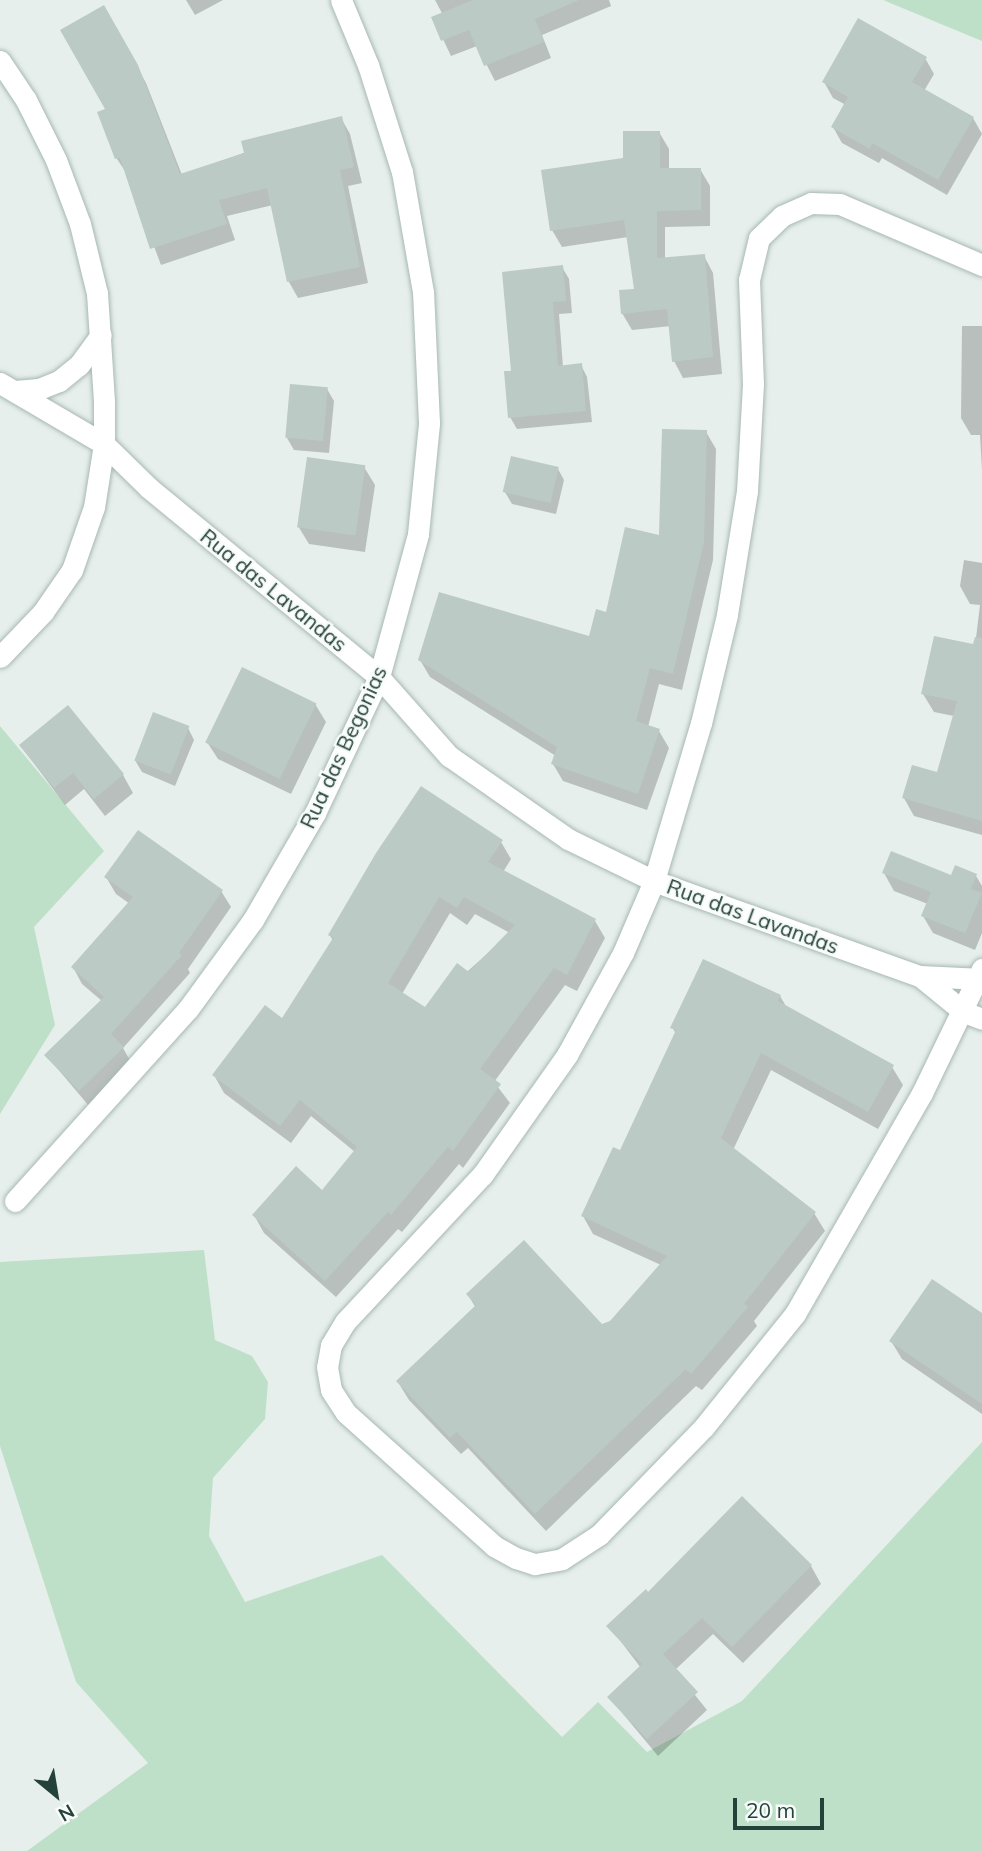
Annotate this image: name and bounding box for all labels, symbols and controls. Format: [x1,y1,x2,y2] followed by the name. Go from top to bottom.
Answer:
[196,523,352,657] street label: Rua das Lavandas
[294,662,392,832] street label: Rua das Begonias
[664,873,842,959] street label: Rua das Lavandas
[21,1760,91,1830] north arrow
[737,1784,828,1828] scale bar
[746,1797,795,1823] text: 20 m
[54,1799,79,1827] text: N

